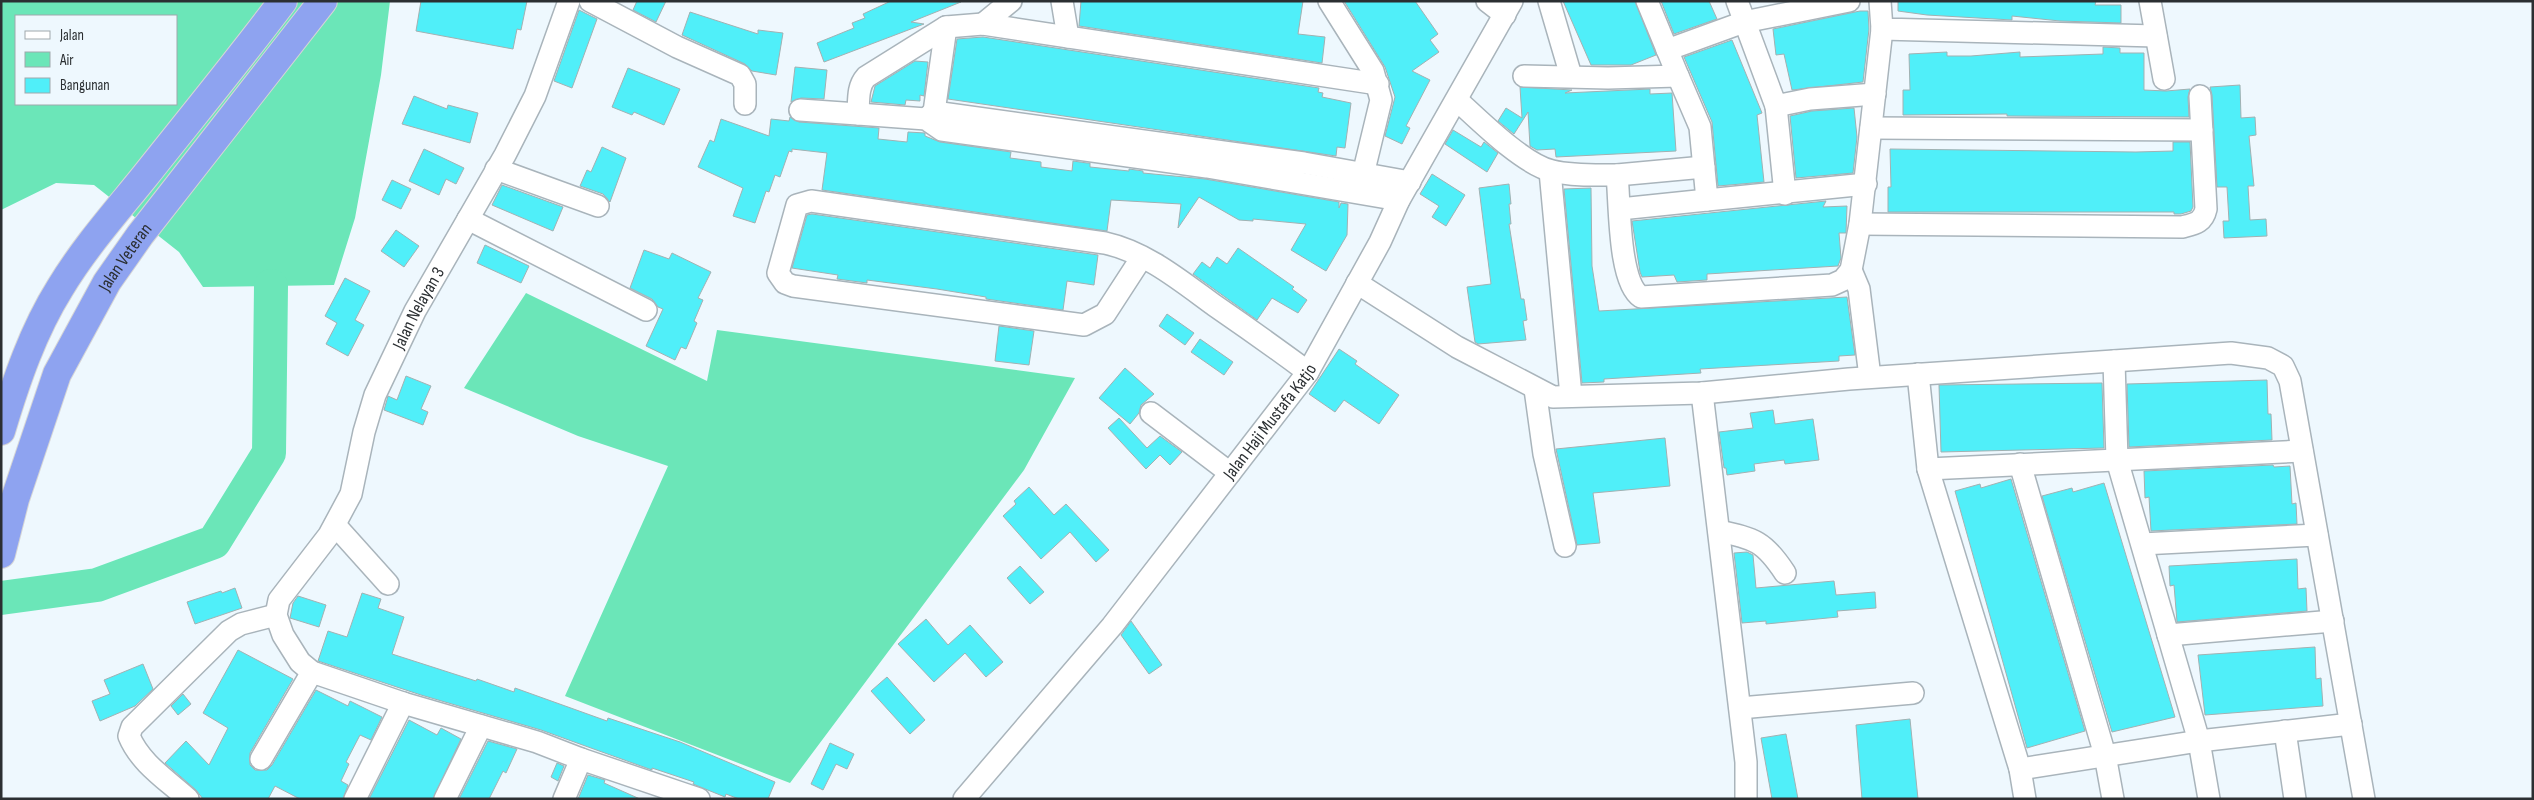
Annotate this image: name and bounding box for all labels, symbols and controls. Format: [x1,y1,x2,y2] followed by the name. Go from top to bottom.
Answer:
[15,15,178,105] legend
[59,26,84,45] text: Jalan
[59,51,74,70] text: Air
[60,76,110,95] text: Bangunan
[94,219,156,296] street label: Jalan Veteran
[388,263,449,353] street label: Jalan Nelayan 3
[1218,361,1321,484] street label: Jalan Haji Mustafa Katjo

